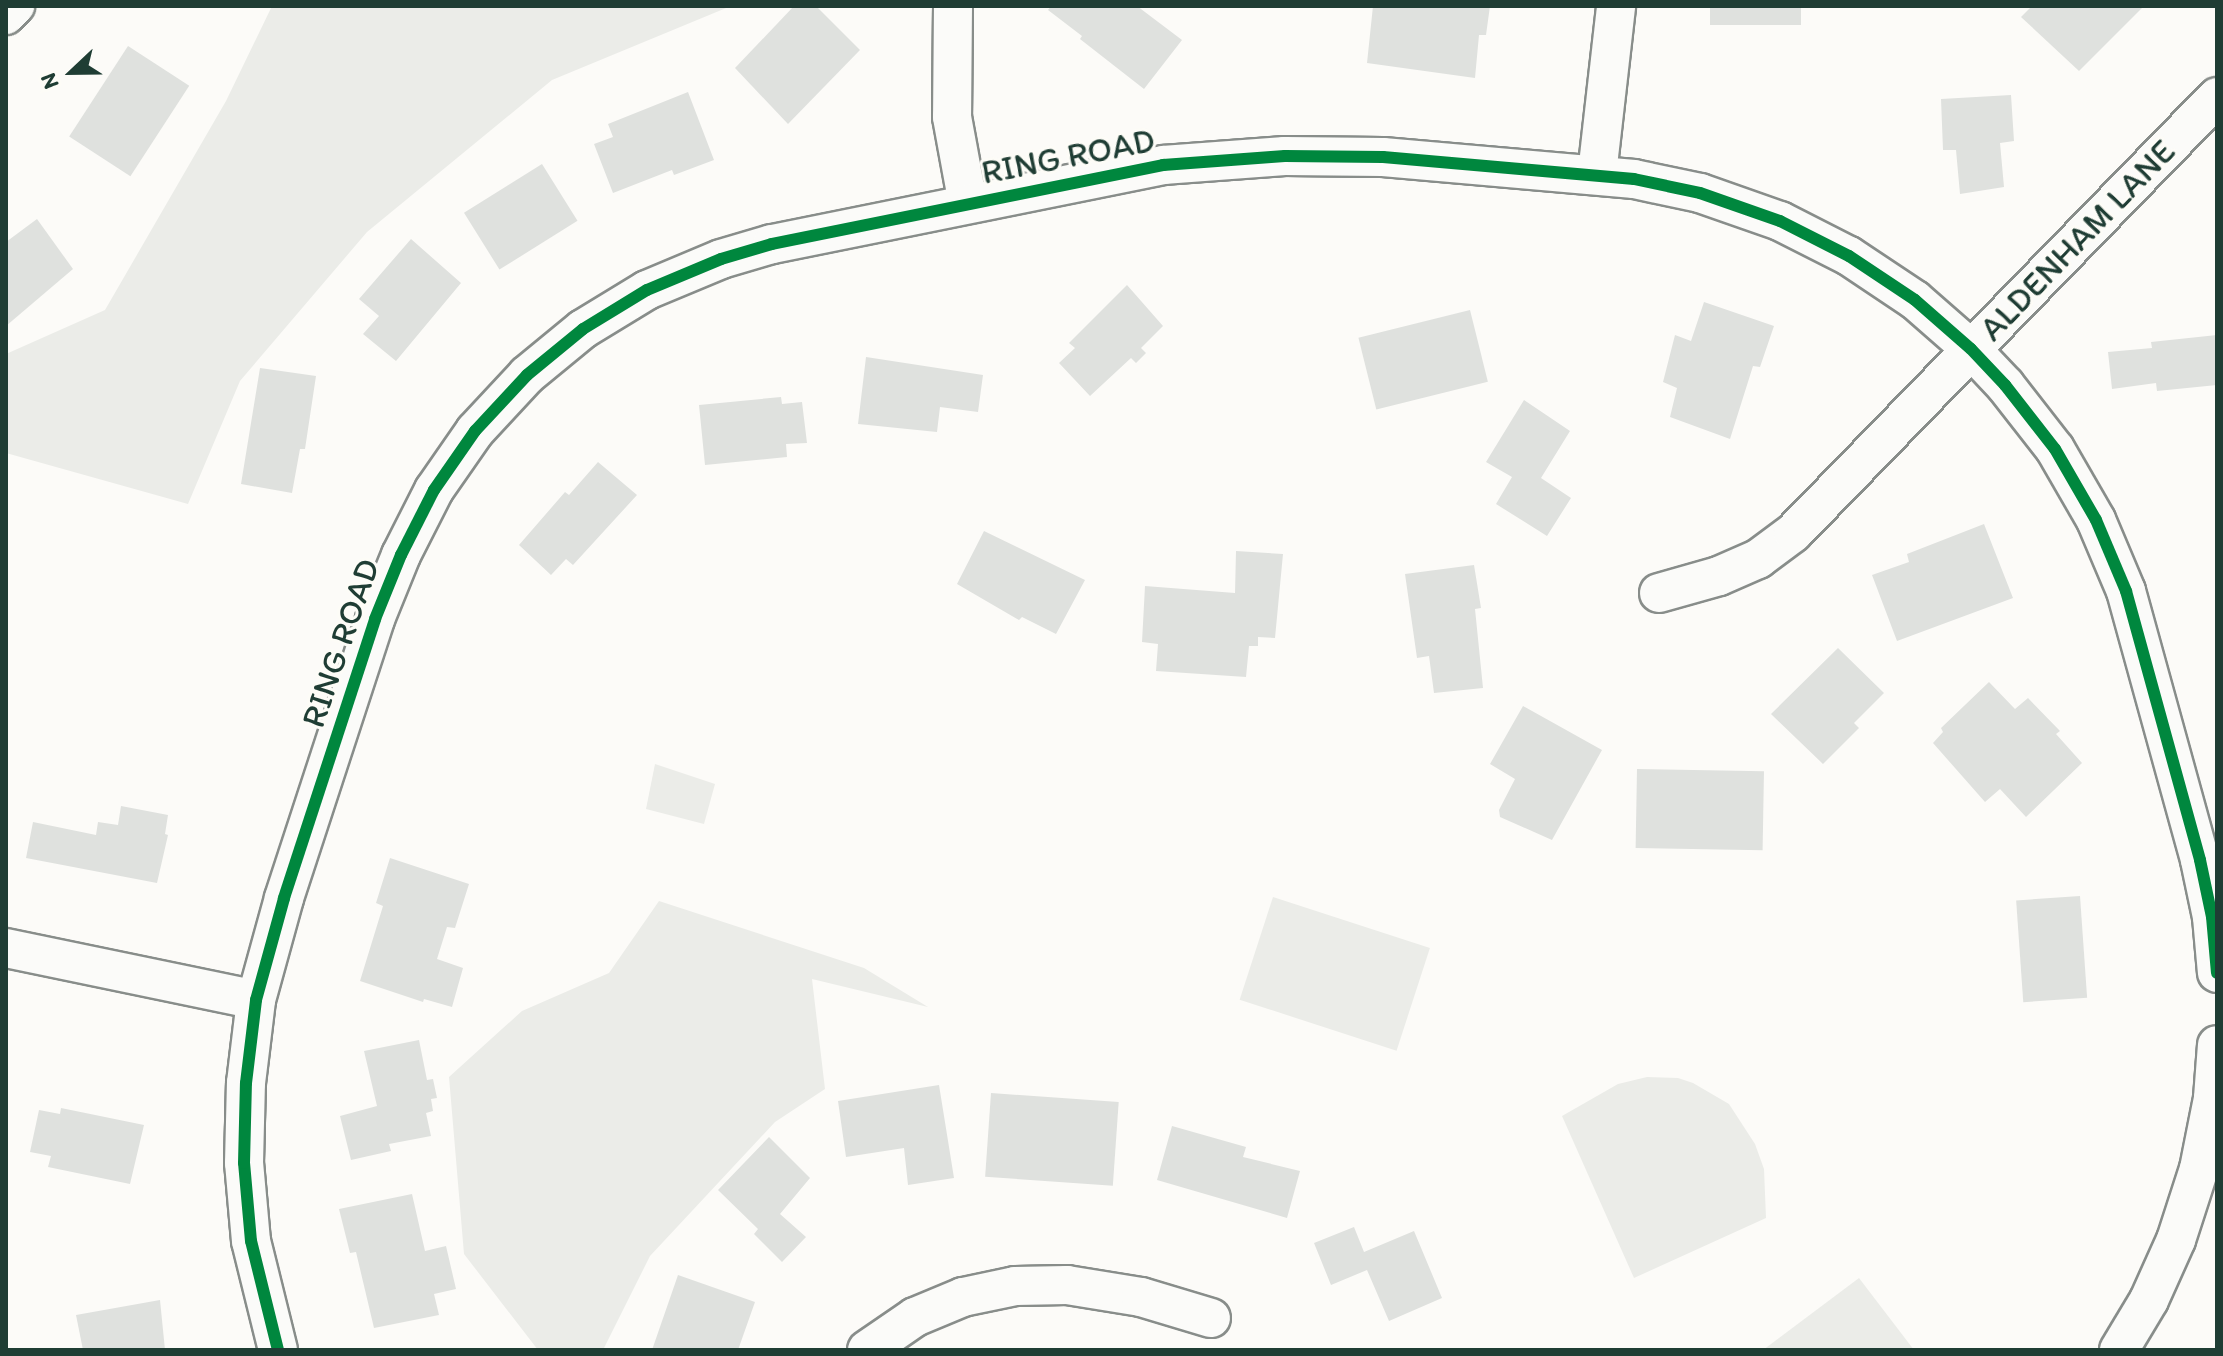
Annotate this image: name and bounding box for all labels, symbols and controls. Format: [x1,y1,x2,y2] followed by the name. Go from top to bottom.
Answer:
[32,32,112,112] north arrow
[34,69,65,93] text: N
[978,119,1158,193] street label: RING ROAD
[1971,131,2183,349] street label: ALDENHAM LANE
[292,553,388,733] street label: RING ROAD

